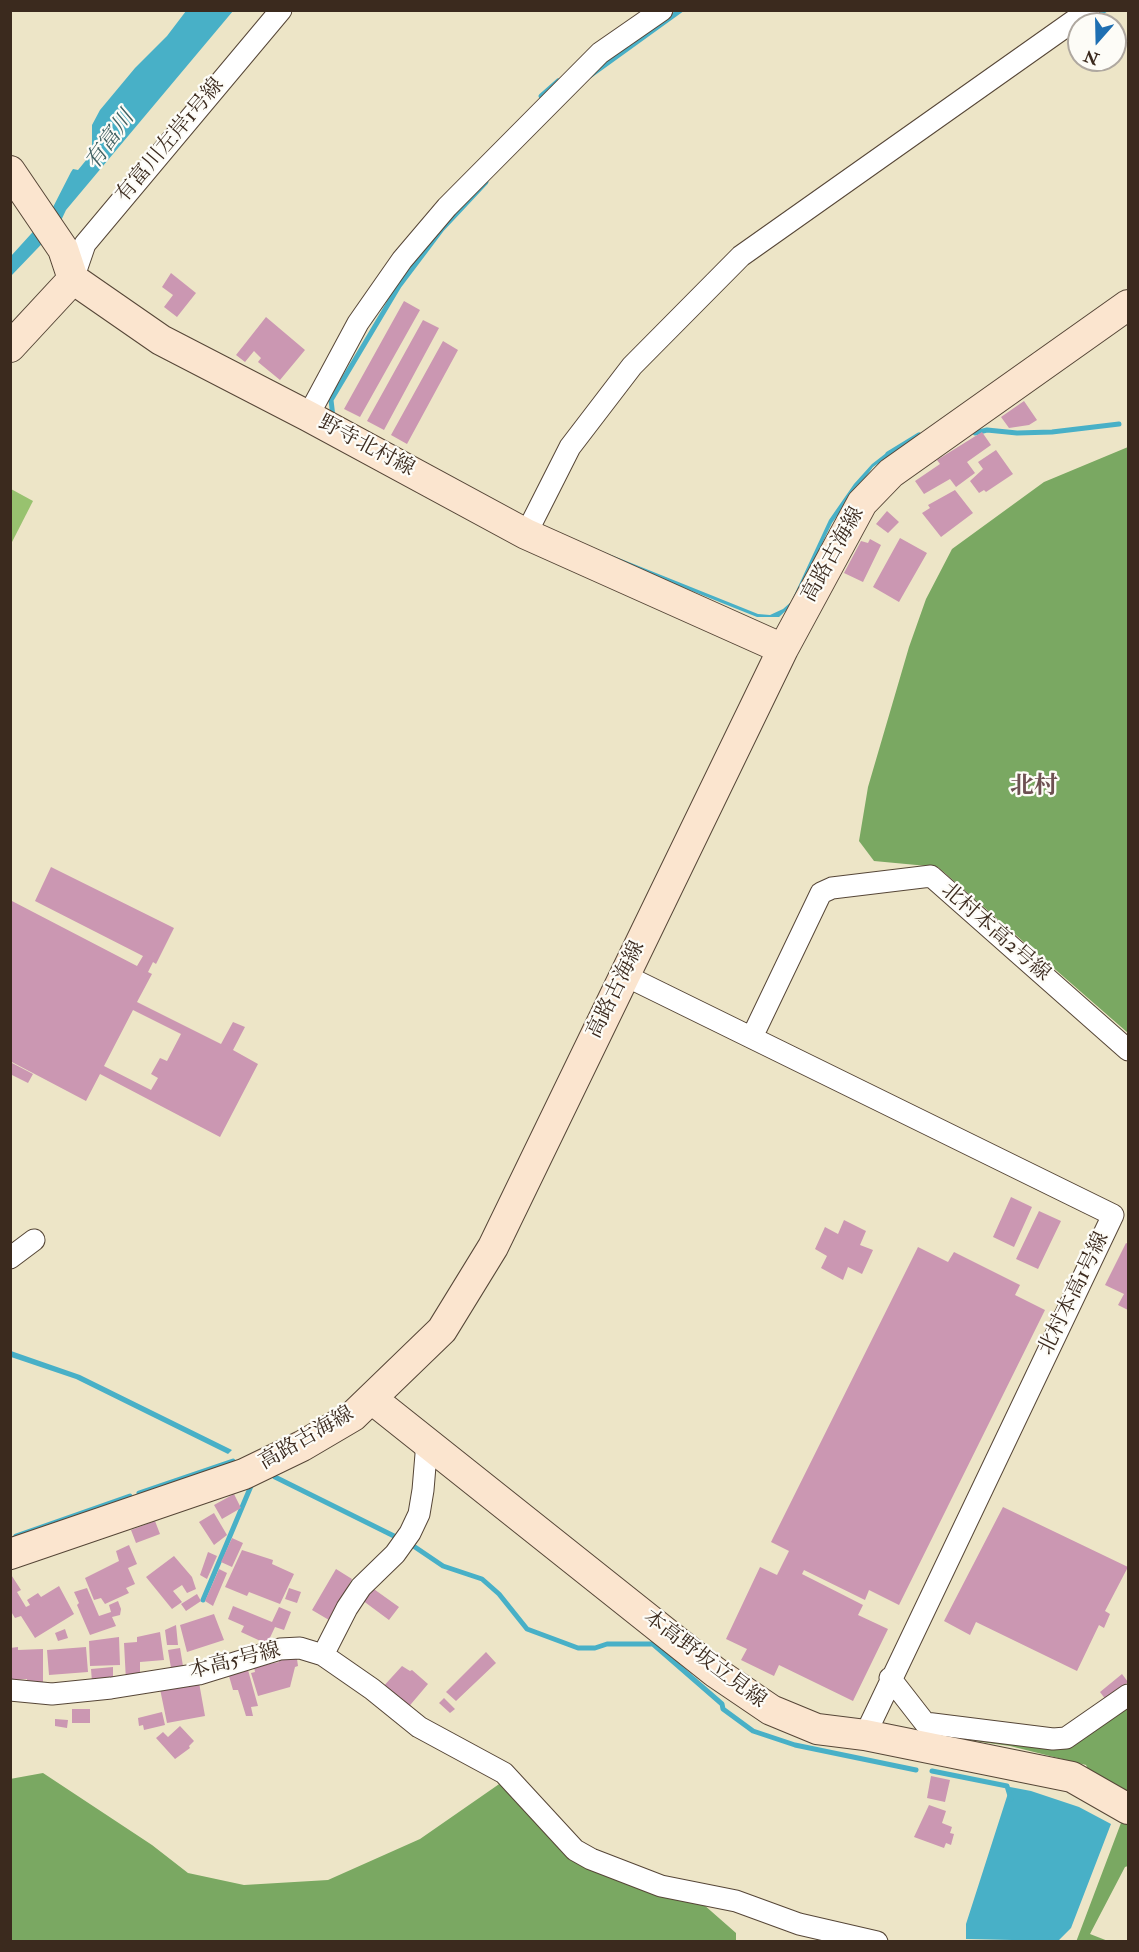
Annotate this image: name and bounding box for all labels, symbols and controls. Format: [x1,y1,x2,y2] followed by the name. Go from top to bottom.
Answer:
[1067,12,1127,72] north arrow
[1081,45,1102,69] text: N
[112,74,230,208] street label: 有富川左岸1号線
[81,107,141,175] water label: 有富川
[314,411,418,483] street label: 野寺北村線
[798,503,870,607] street label: 高路古海線
[1010,774,1058,802] district label: 北村
[935,879,1055,987] street label: 北村本高2号線
[583,937,651,1043] street label: 高路古海線
[1034,1228,1116,1360] street label: 北村本高1号線
[255,1402,359,1476] street label: 高路古海線
[638,1606,770,1714] street label: 本高野坂立見線
[187,1638,283,1686] street label: 本高5号線

